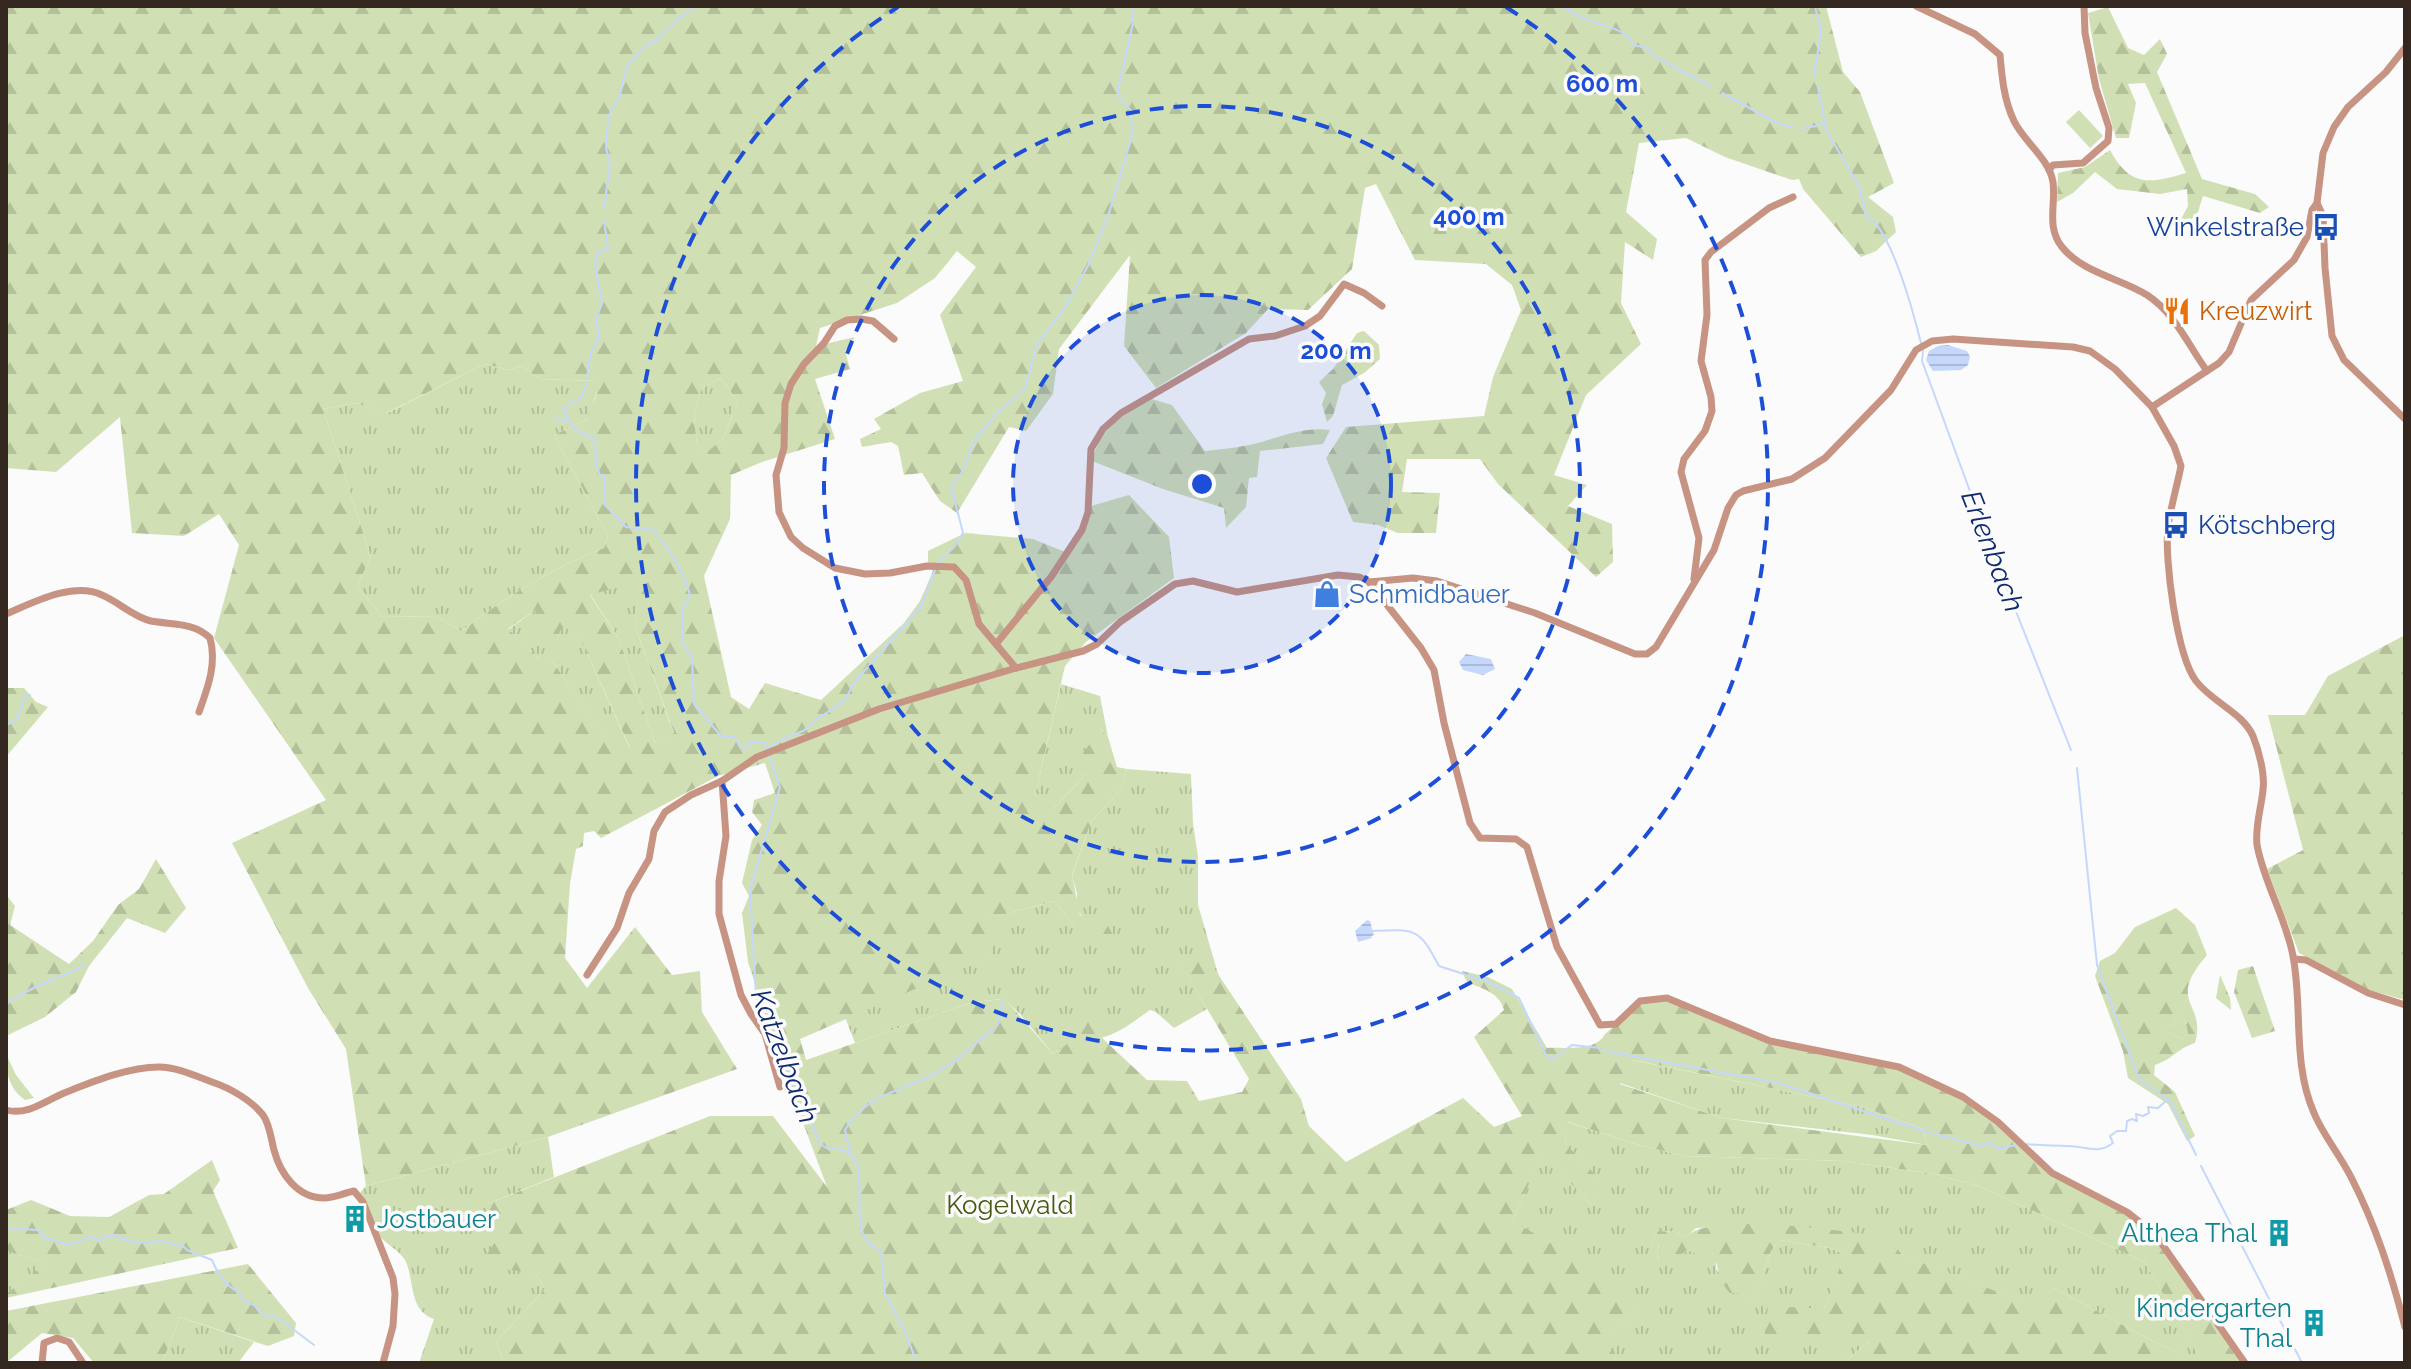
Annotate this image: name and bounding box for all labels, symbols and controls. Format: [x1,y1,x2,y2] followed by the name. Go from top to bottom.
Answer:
[1566,69,1638,98] text: 600 m
[1433,202,1505,231] text: 400 m
[2146,212,2304,242] place label: Winkelstraße
[2311,212,2341,242] bus stop icon: Winkelstraße
[2162,296,2192,326] restaurant icon: Kreuzwirt
[2199,296,2313,326] place label: Kreuzwirt
[1300,336,1372,365] text: 200 m
[1188,470,1216,498] centre of rings
[1954,486,2031,617] water label: Erlenbach
[2161,510,2191,540] bus stop icon: Kötschberg
[2198,510,2336,540] place label: Kötschberg
[1312,579,1342,609] shop icon: Schmidbauer
[1349,579,1510,609] place label: Schmidbauer
[744,985,825,1128] water label: Katzelbach
[946,1190,1074,1220] park label: Kogelwald
[340,1204,370,1234] building icon: Jostbauer
[377,1204,496,1234] place label: Jostbauer
[2121,1218,2258,1248] place label: Althea Thal
[2264,1218,2294,1248] building icon: Althea Thal
[2136,1293,2293,1353] place label: Kindergarten Thal
[2299,1308,2329,1338] building icon: Kindergarten Thal

